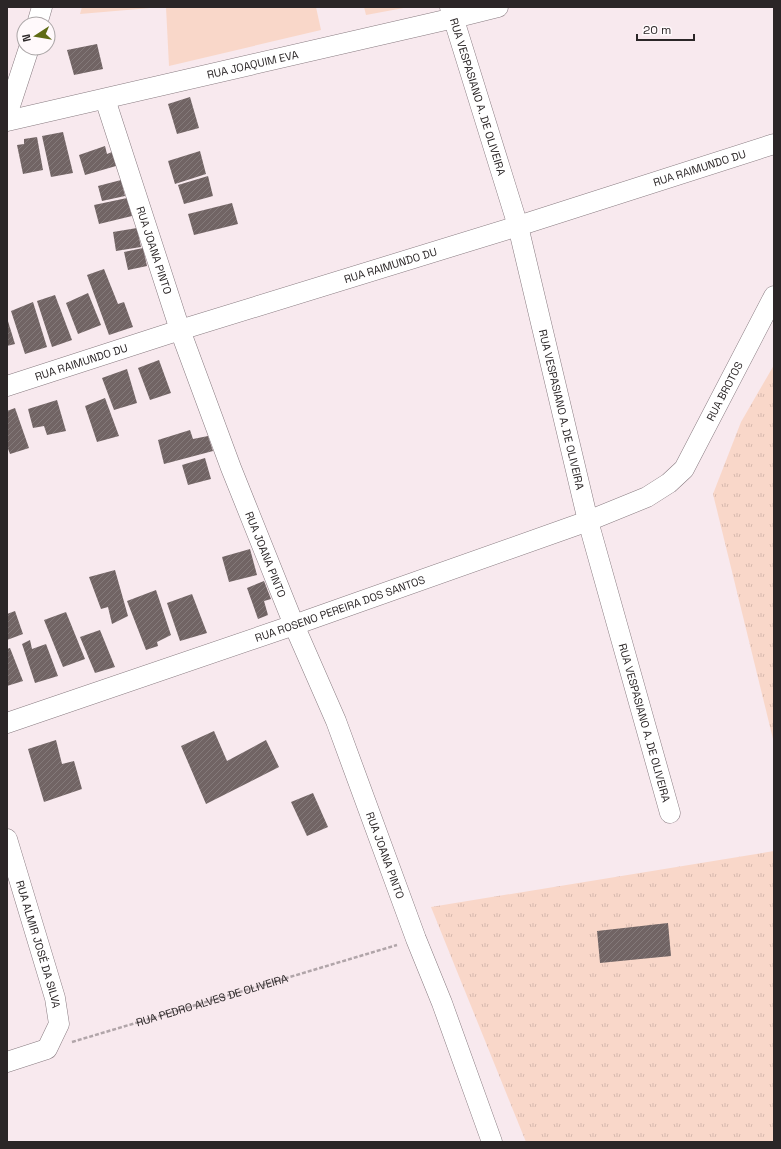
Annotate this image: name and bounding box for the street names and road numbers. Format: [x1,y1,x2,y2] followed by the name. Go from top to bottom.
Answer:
[447,16,509,177] street label: RUA VESPASIANO A. DE OLIVEIRA
[206,47,300,82] street label: RUA JOAQUIM EVA
[651,146,748,189] street label: RUA RAIMUNDO DU
[133,205,175,296] street label: RUA JOANA PINTO
[342,244,439,286] street label: RUA RAIMUNDO DU
[536,328,587,491] street label: RUA VESPASIANO A. DE OLIVEIRA
[33,340,129,384] street label: RUA RAIMUNDO DU
[703,359,746,423] street label: RUA BROTOS
[242,509,289,599] street label: RUA JOANA PINTO
[253,572,427,645] street label: RUA ROSENO PEREIRA DOS SANTOS
[616,642,674,804] street label: RUA VESPASIANO A. DE OLIVEIRA
[363,810,408,901] street label: RUA JOANA PINTO
[13,879,63,1009] street label: RUA ALMIR JOSÉ DA SILVA
[134,971,289,1029] street label: RUA PEDRO ALVES DE OLIVEIRA

